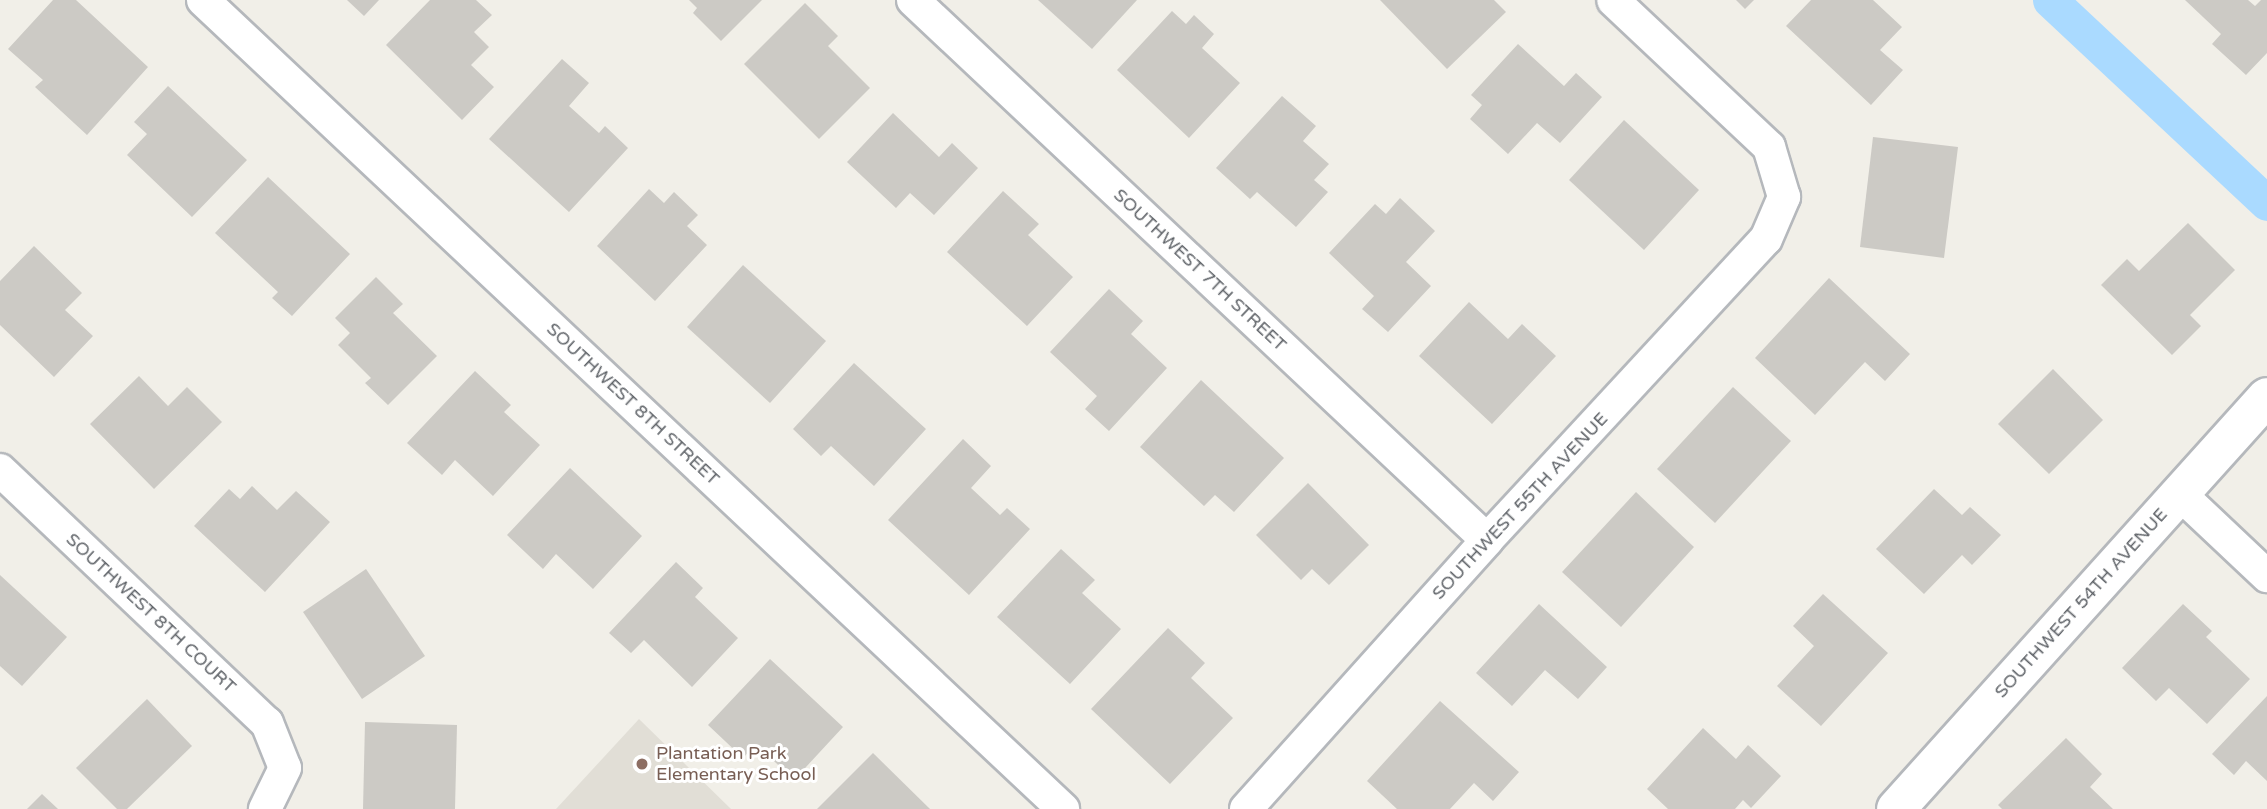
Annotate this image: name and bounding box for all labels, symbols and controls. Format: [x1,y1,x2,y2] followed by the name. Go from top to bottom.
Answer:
[1109,184,1291,356] street label: SOUTHWEST 7TH STREET
[542,318,724,490] street label: SOUTHWEST 8TH STREET
[1428,408,1612,604] street label: SOUTHWEST 55TH AVENUE
[1990,504,2172,702] street label: SOUTHWEST 54TH AVENUE
[62,529,240,697] street label: SOUTHWEST 8TH COURT
[656,743,816,786] place label: Plantation Park Elementary School
[634,756,650,772] marker: Plantation Park Elementary School

